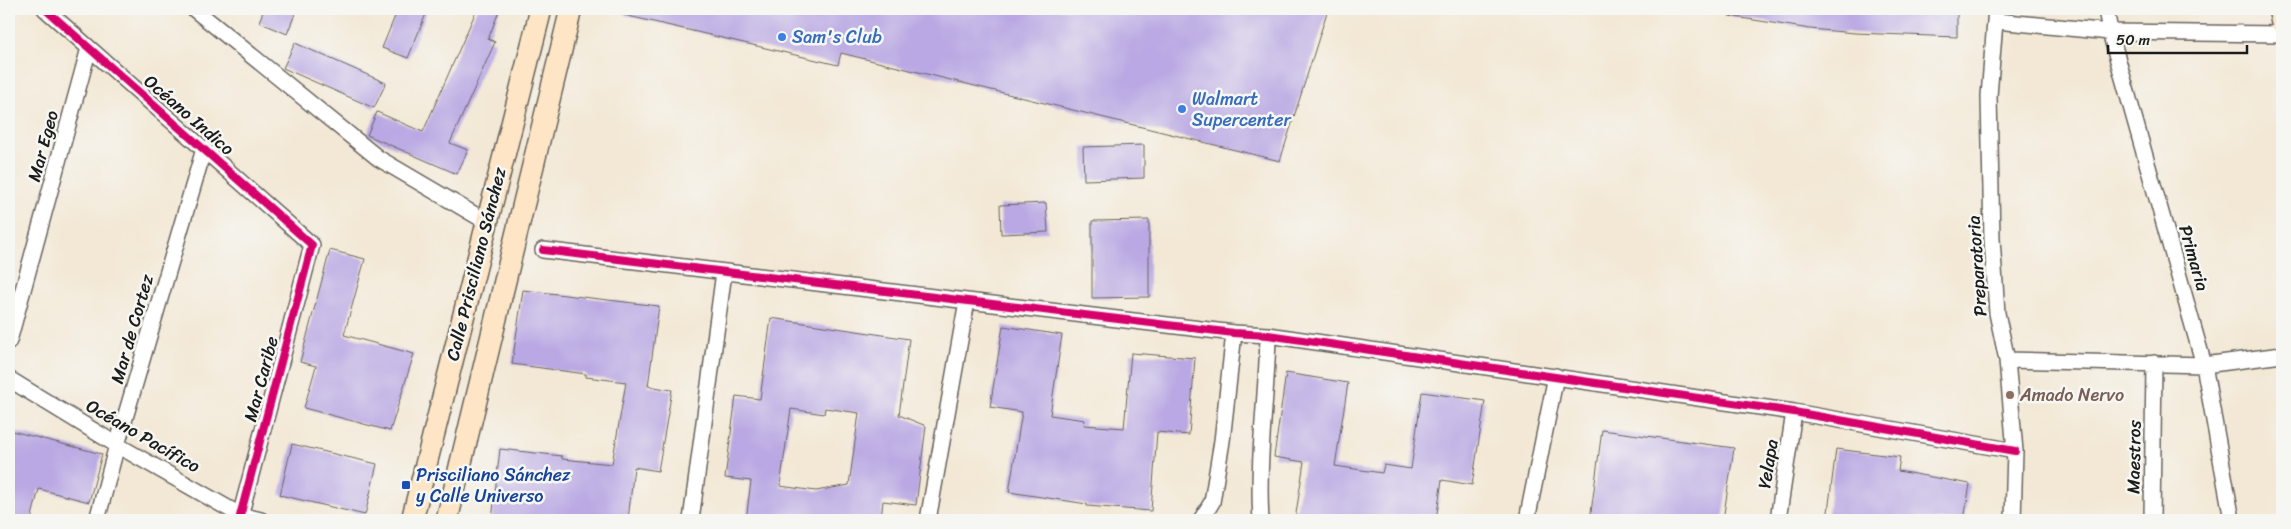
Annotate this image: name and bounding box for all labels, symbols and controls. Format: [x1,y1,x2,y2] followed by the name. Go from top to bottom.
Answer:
[792,21,882,53] place label: Sam's Club
[2108,22,2247,54] scale bar
[2116,27,2151,53] text: 50 m
[776,31,788,43] marker: Sam's Club
[136,66,242,164] street label: Océano Indico
[1192,83,1293,136] place label: Walmart Supercenter
[1176,103,1188,115] marker: Walmart Supercenter
[18,107,68,185] street label: Mar Egeo
[436,163,516,364] street label: Calle Prisciliano Sánchez
[1958,215,1996,317] street label: Preparatoria
[2169,221,2219,295] street label: Primaria
[101,270,163,387] street label: Mar de Cortez
[234,333,288,425] street label: Mar Caribe
[2019,379,2124,411] place label: Amado Nervo
[2004,389,2016,401] marker: Amado Nervo
[80,390,206,482] street label: Océano Pacífico
[2117,419,2151,494] street label: Maestros
[1748,437,1788,491] street label: Yelapa
[416,459,571,512] place label: Prisciliano Sánchez y Calle Universo
[400,479,412,491] marker: Prisciliano Sánchez y Calle Universo

